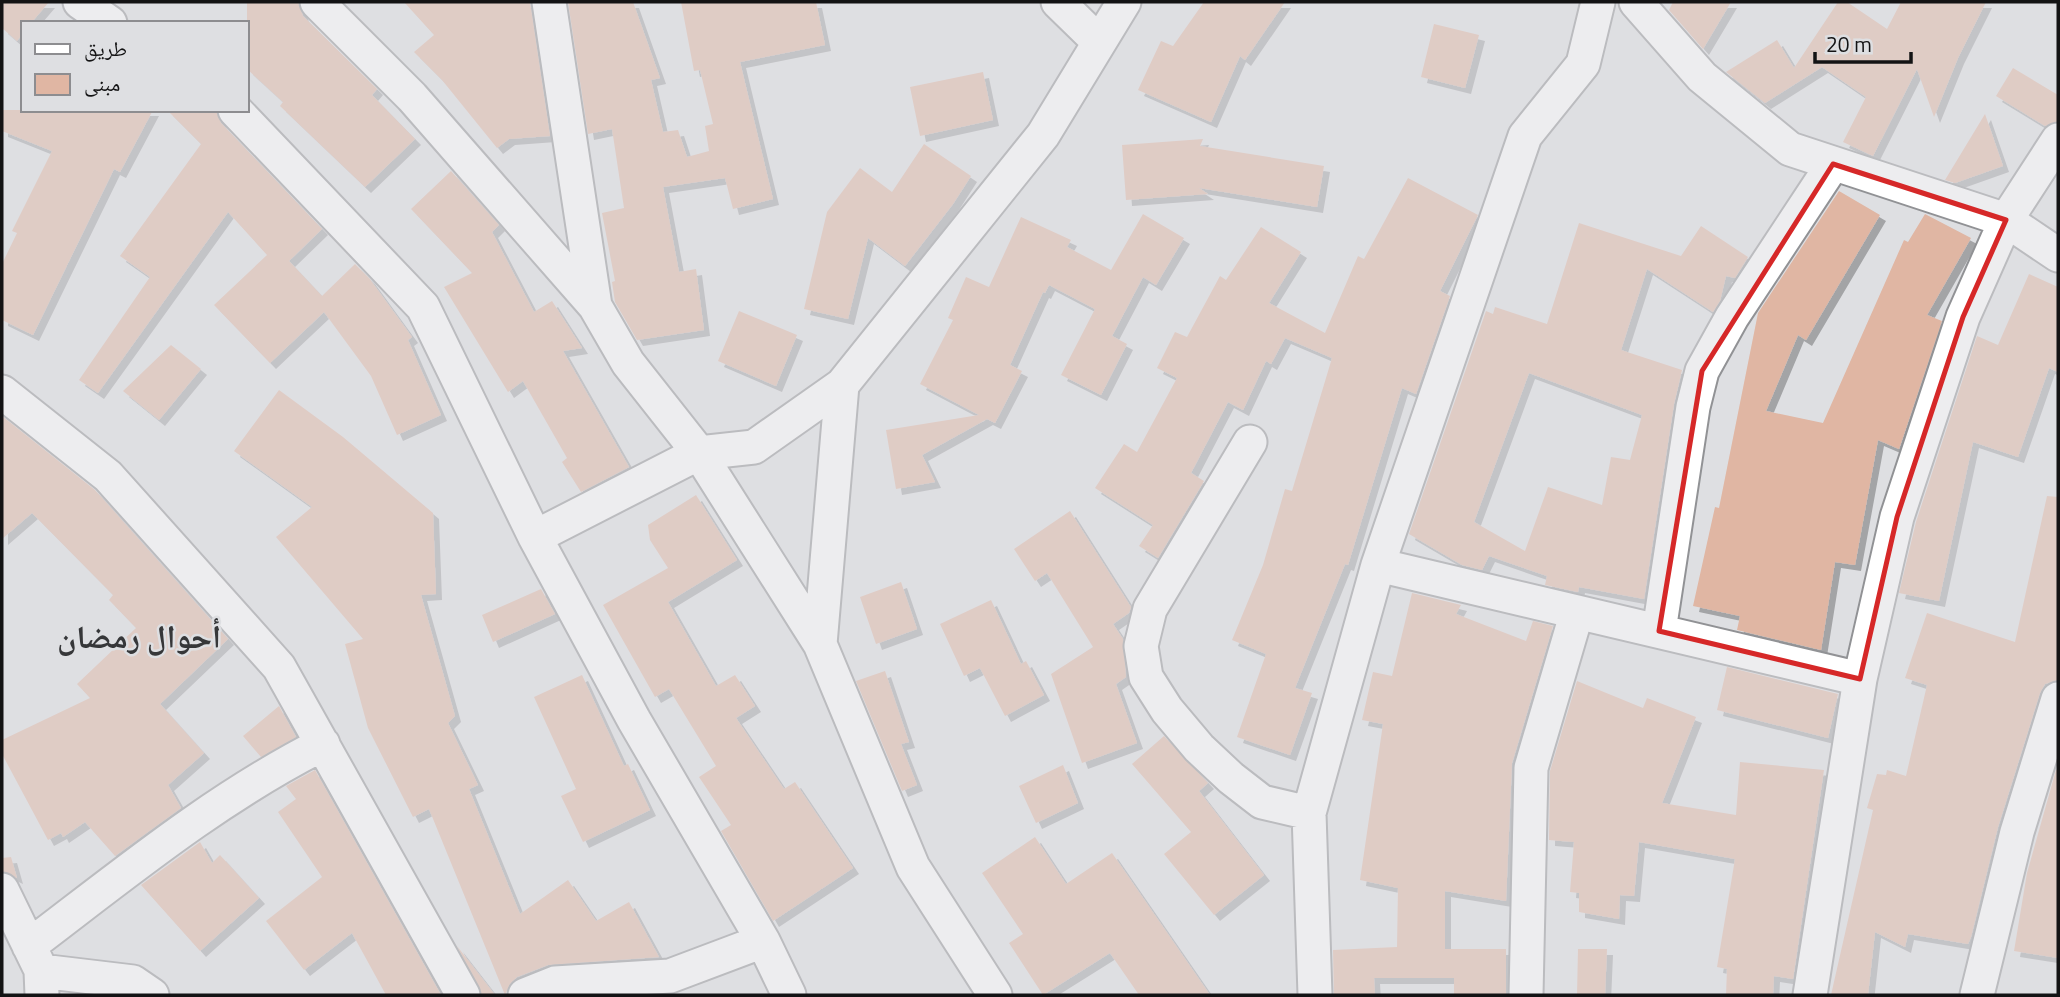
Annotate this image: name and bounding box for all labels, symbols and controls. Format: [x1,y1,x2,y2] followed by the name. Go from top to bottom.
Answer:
[21,21,248,112] legend
[1815,21,1911,65] scale bar
[1826,28,1872,60] text: 20 m
[84,32,127,64] text: طريق
[84,67,120,99] text: مبنى
[57,612,221,660] district label: أحوال رمضان

